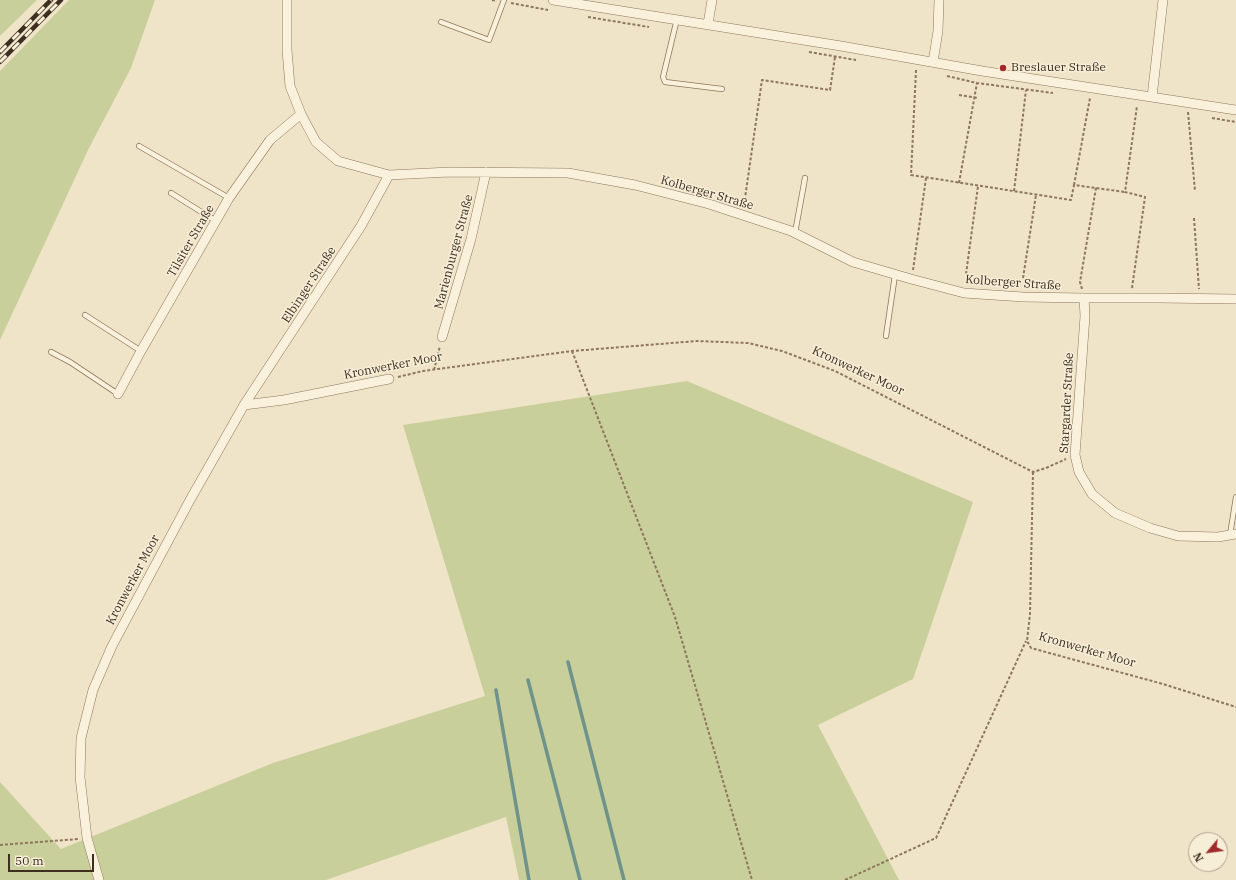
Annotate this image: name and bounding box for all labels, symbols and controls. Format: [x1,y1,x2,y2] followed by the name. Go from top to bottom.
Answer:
[1011,61,1106,75] place label: Breslauer Straße
[998,63,1008,73] marker: Breslauer Straße
[659,173,755,213] street label: Kolberger Straße
[432,193,476,311] street label: Marienburger Straße
[165,202,217,280] street label: Tilsiter Straße
[279,244,339,326] street label: Elbinger Straße
[965,272,1061,294] street label: Kolberger Straße
[810,343,906,399] street label: Kronwerker Moor
[343,349,443,383] street label: Kronwerker Moor
[1057,352,1077,454] street label: Stargarder Straße
[103,533,163,627] street label: Kronwerker Moor
[1037,629,1137,671] street label: Kronwerker Moor
[1188,832,1228,872] north arrow
[10,846,96,872] scale bar
[1190,850,1207,865] text: N
[15,853,44,868] text: 50 m

